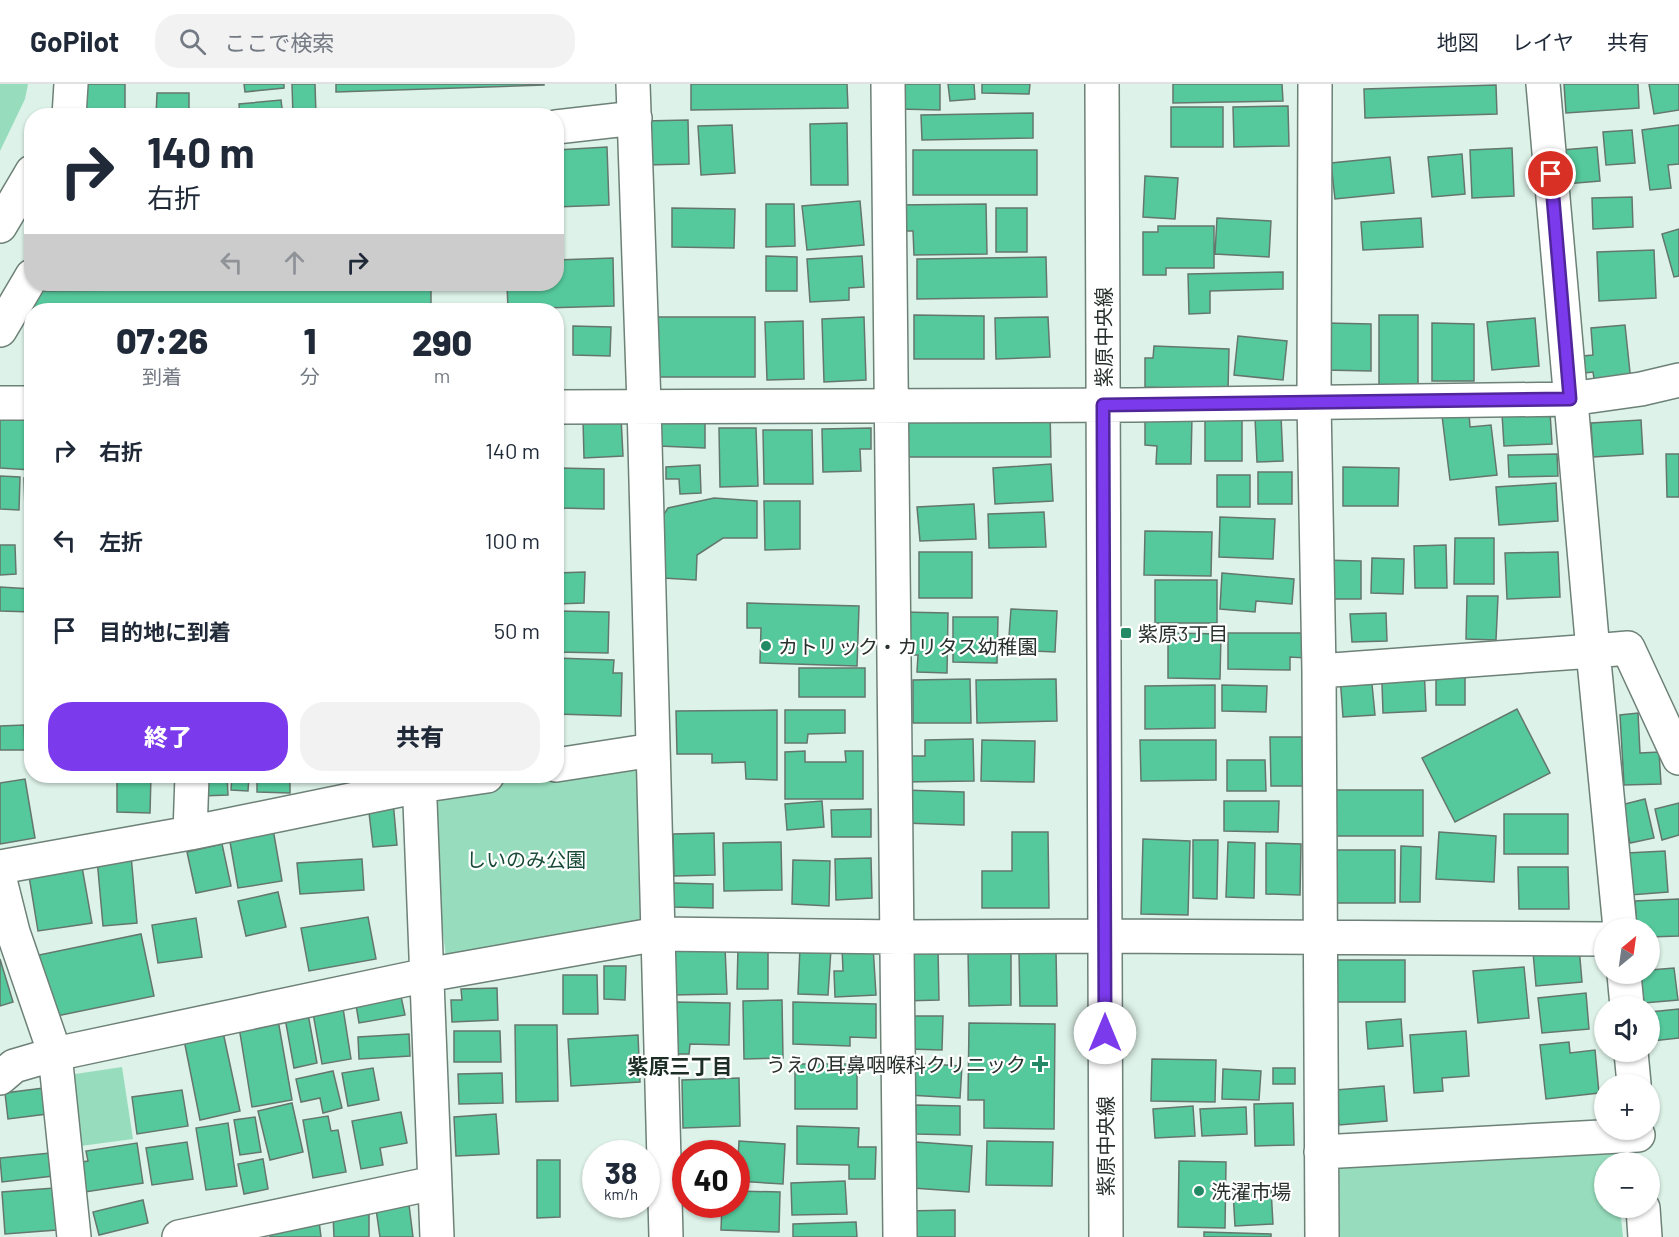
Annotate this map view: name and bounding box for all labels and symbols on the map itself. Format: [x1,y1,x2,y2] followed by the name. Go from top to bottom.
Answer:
[1525,148,1576,199] pin
[1091,287,1115,387] street label: 紫原中央線
[1138,621,1228,645] place label: 紫原3丁目
[1119,626,1133,640] marker: 紫原3丁目
[778,634,1038,658] place label: カトリック・カリタス幼稚園
[759,639,773,653] marker: カトリック・カリタス幼稚園
[466,847,586,871] park label: しいのみ公園
[1594,918,1660,984] north arrow
[1073,1001,1137,1065] position arrow
[766,1052,1026,1076] place label: うえの耳鼻咽喉科クリニック
[628,1053,733,1078] district label: 紫原三丁目
[1031,1055,1049,1073] marker: うえの耳鼻咽喉科クリニック
[1093,1096,1117,1196] street label: 紫原中央線
[672,1140,750,1218] speed limit sign: 40
[1211,1179,1291,1203] place label: 洗濯市場
[1192,1184,1206,1198] marker: 洗濯市場

